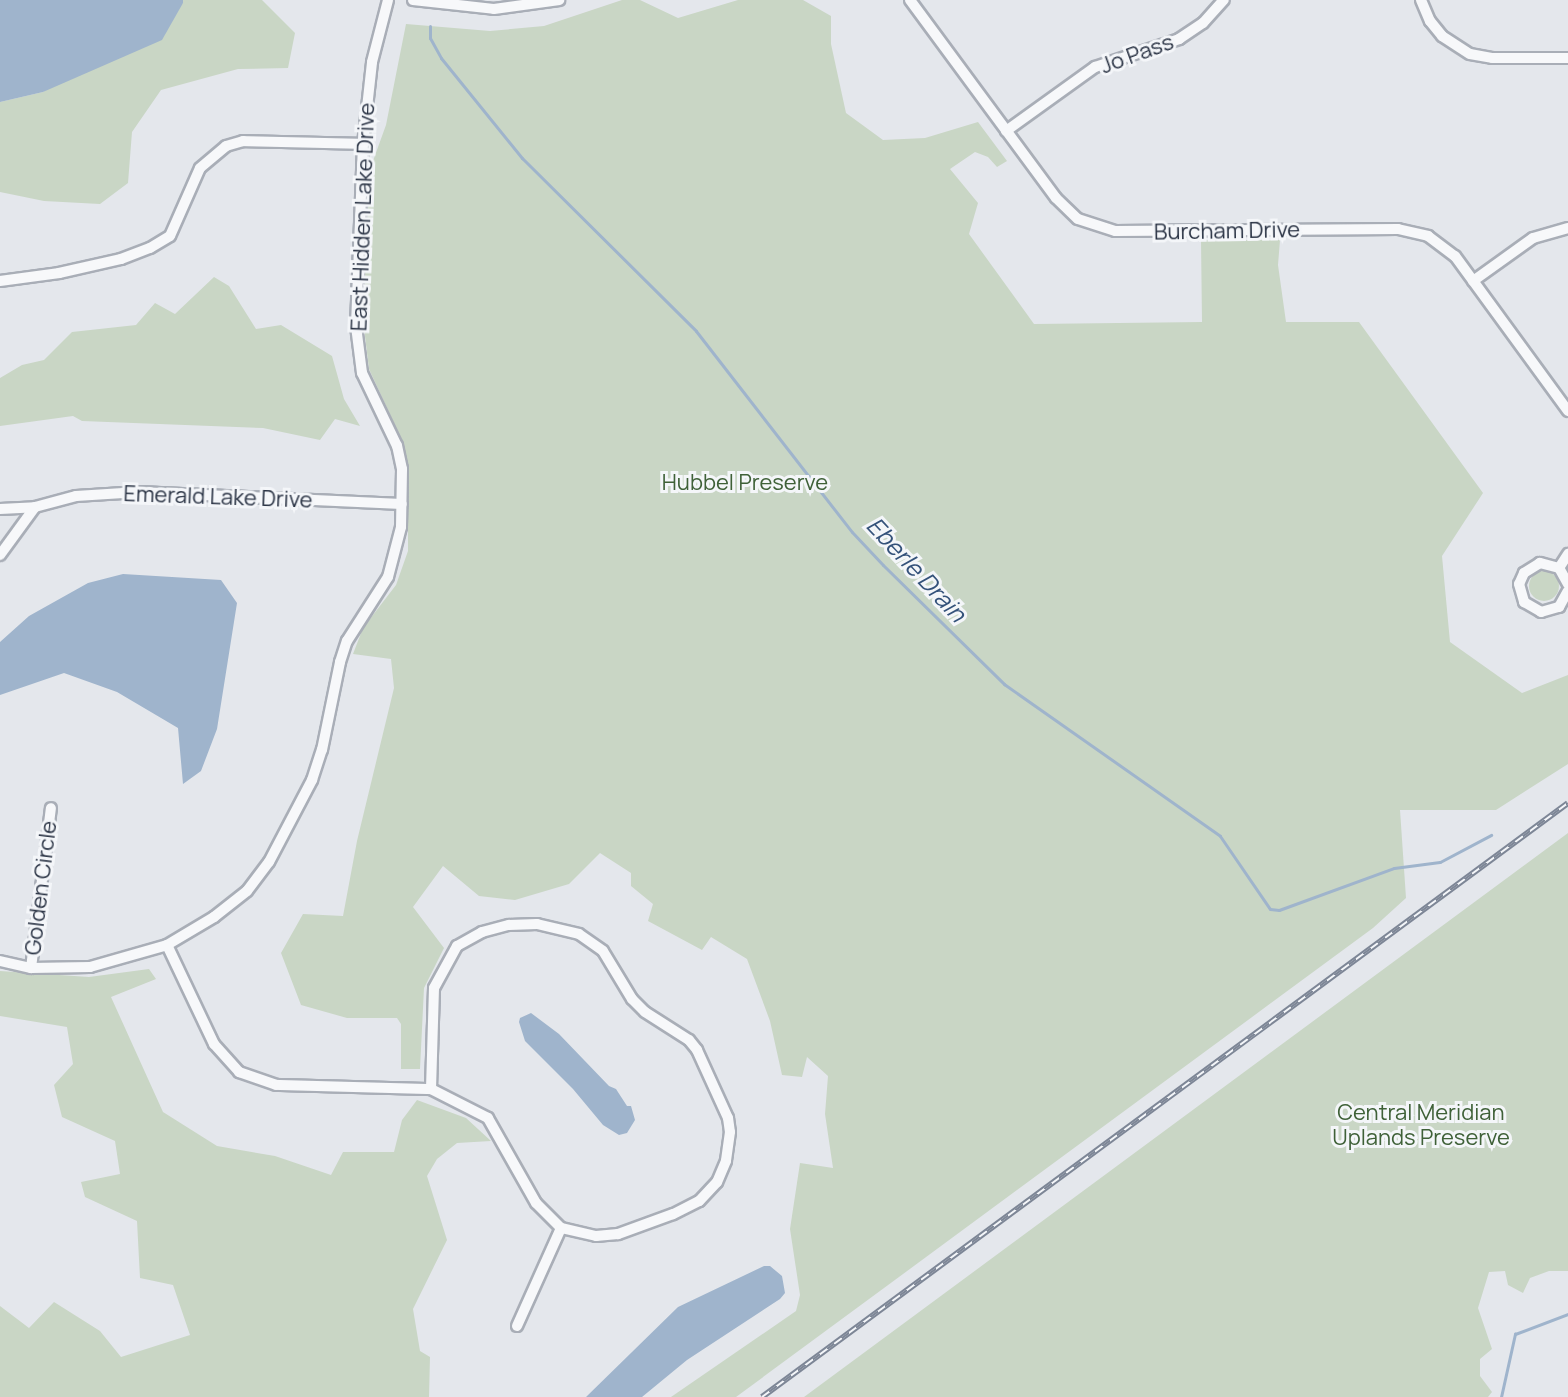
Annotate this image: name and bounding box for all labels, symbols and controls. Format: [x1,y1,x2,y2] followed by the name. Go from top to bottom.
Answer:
[1097,29,1177,79] street label: Jo Pass
[346,102,380,332] street label: East Hidden Lake Drive
[1154,217,1300,245] street label: Burcham Drive
[662,470,828,496] park label: Hubbel Preserve
[123,481,313,513] street label: Emerald Lake Drive
[861,511,973,627] water label: Eberle Drain
[20,819,62,957] street label: Golden Circle
[1332,1099,1510,1150] park label: Central Meridian Uplands Preserve

